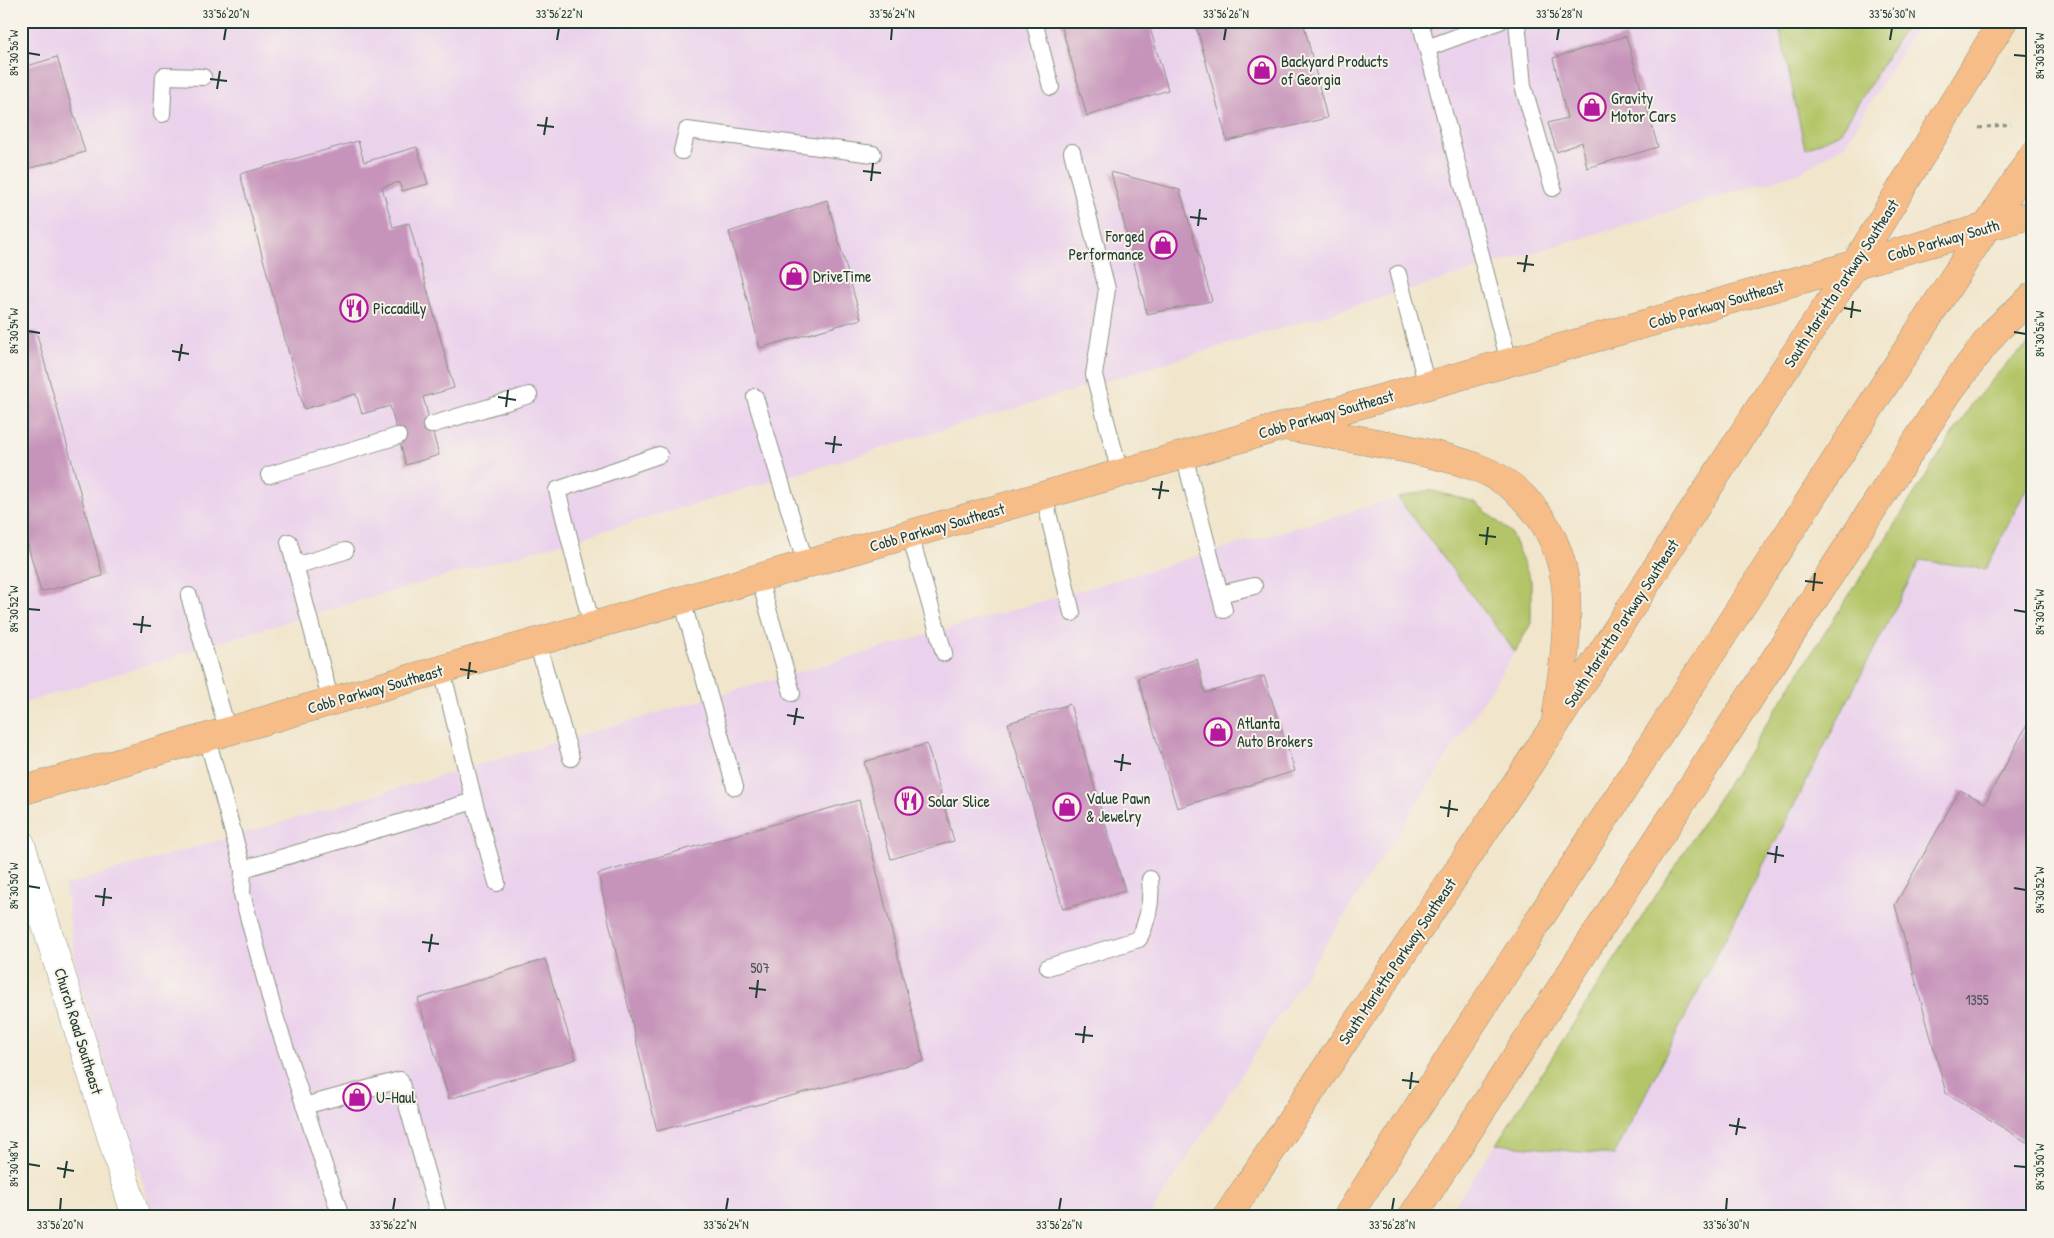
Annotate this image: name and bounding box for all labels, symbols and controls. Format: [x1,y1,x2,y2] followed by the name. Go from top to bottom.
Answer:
[203,5,249,22] text: 33°56'20"N
[536,5,582,22] text: 33°56'22"N
[869,5,915,22] text: 33°56'24"N
[1203,5,1249,22] text: 33°56'26"N
[1536,5,1582,22] text: 33°56'28"N
[1869,5,1915,22] text: 33°56'30"N
[5,29,22,76] text: 84°30'56"W
[2031,32,2048,79] text: 84°30'58"W
[1281,50,1388,90] place label: Backyard Products of Georgia
[1247,55,1277,85] shop icon: Backyard Products of Georgia
[1611,87,1676,127] place label: Gravity Motor Cars
[1577,92,1607,122] shop icon: Gravity Motor Cars
[1778,194,1904,371] street label: South Marietta Parkway Southeast
[1885,213,2002,266] street label: Cobb Parkway South
[1068,225,1145,265] place label: Forged Performance
[1148,230,1178,260] shop icon: Forged Performance
[779,261,809,291] shop icon: DriveTime
[813,265,872,287] place label: DriveTime
[1646,274,1787,334] street label: Cobb Parkway Southeast
[339,293,369,323] restaurant icon: Piccadilly
[373,297,427,319] place label: Piccadilly
[5,307,22,354] text: 84°30'54"W
[2031,310,2048,357] text: 84°30'56"W
[1256,384,1397,444] street label: Cobb Parkway Southeast
[867,497,1008,557] street label: Cobb Parkway Southeast
[1558,534,1684,711] street label: South Marietta Parkway Southeast
[5,585,22,632] text: 84°30'52"W
[2031,588,2048,635] text: 84°30'54"W
[305,659,446,719] street label: Cobb Parkway Southeast
[1237,712,1313,752] place label: Atlanta Auto Brokers
[1203,717,1233,747] shop icon: Atlanta Auto Brokers
[894,786,924,816] restaurant icon: Solar Slice
[1086,787,1151,827] place label: Value Pawn & Jewelry
[928,790,991,812] place label: Solar Slice
[1052,792,1082,822] shop icon: Value Pawn & Jewelry
[5,862,22,909] text: 84°30'50"W
[2031,866,2048,913] text: 84°30'52"W
[1333,873,1461,1049] street label: South Marietta Parkway Southeast
[750,958,770,977] house number: 507
[49,965,109,1097] street label: Church Road Southeast
[1965,990,1989,1009] house number: 1355
[342,1082,372,1112] shop icon: U-Haul
[376,1086,416,1108] place label: U-Haul
[5,1140,22,1187] text: 84°30'48"W
[2031,1143,2048,1190] text: 84°30'50"W
[37,1216,83,1233] text: 33°56'20"N
[370,1216,416,1233] text: 33°56'22"N
[703,1216,749,1233] text: 33°56'24"N
[1036,1216,1082,1233] text: 33°56'26"N
[1369,1216,1415,1233] text: 33°56'28"N
[1703,1216,1749,1233] text: 33°56'30"N

